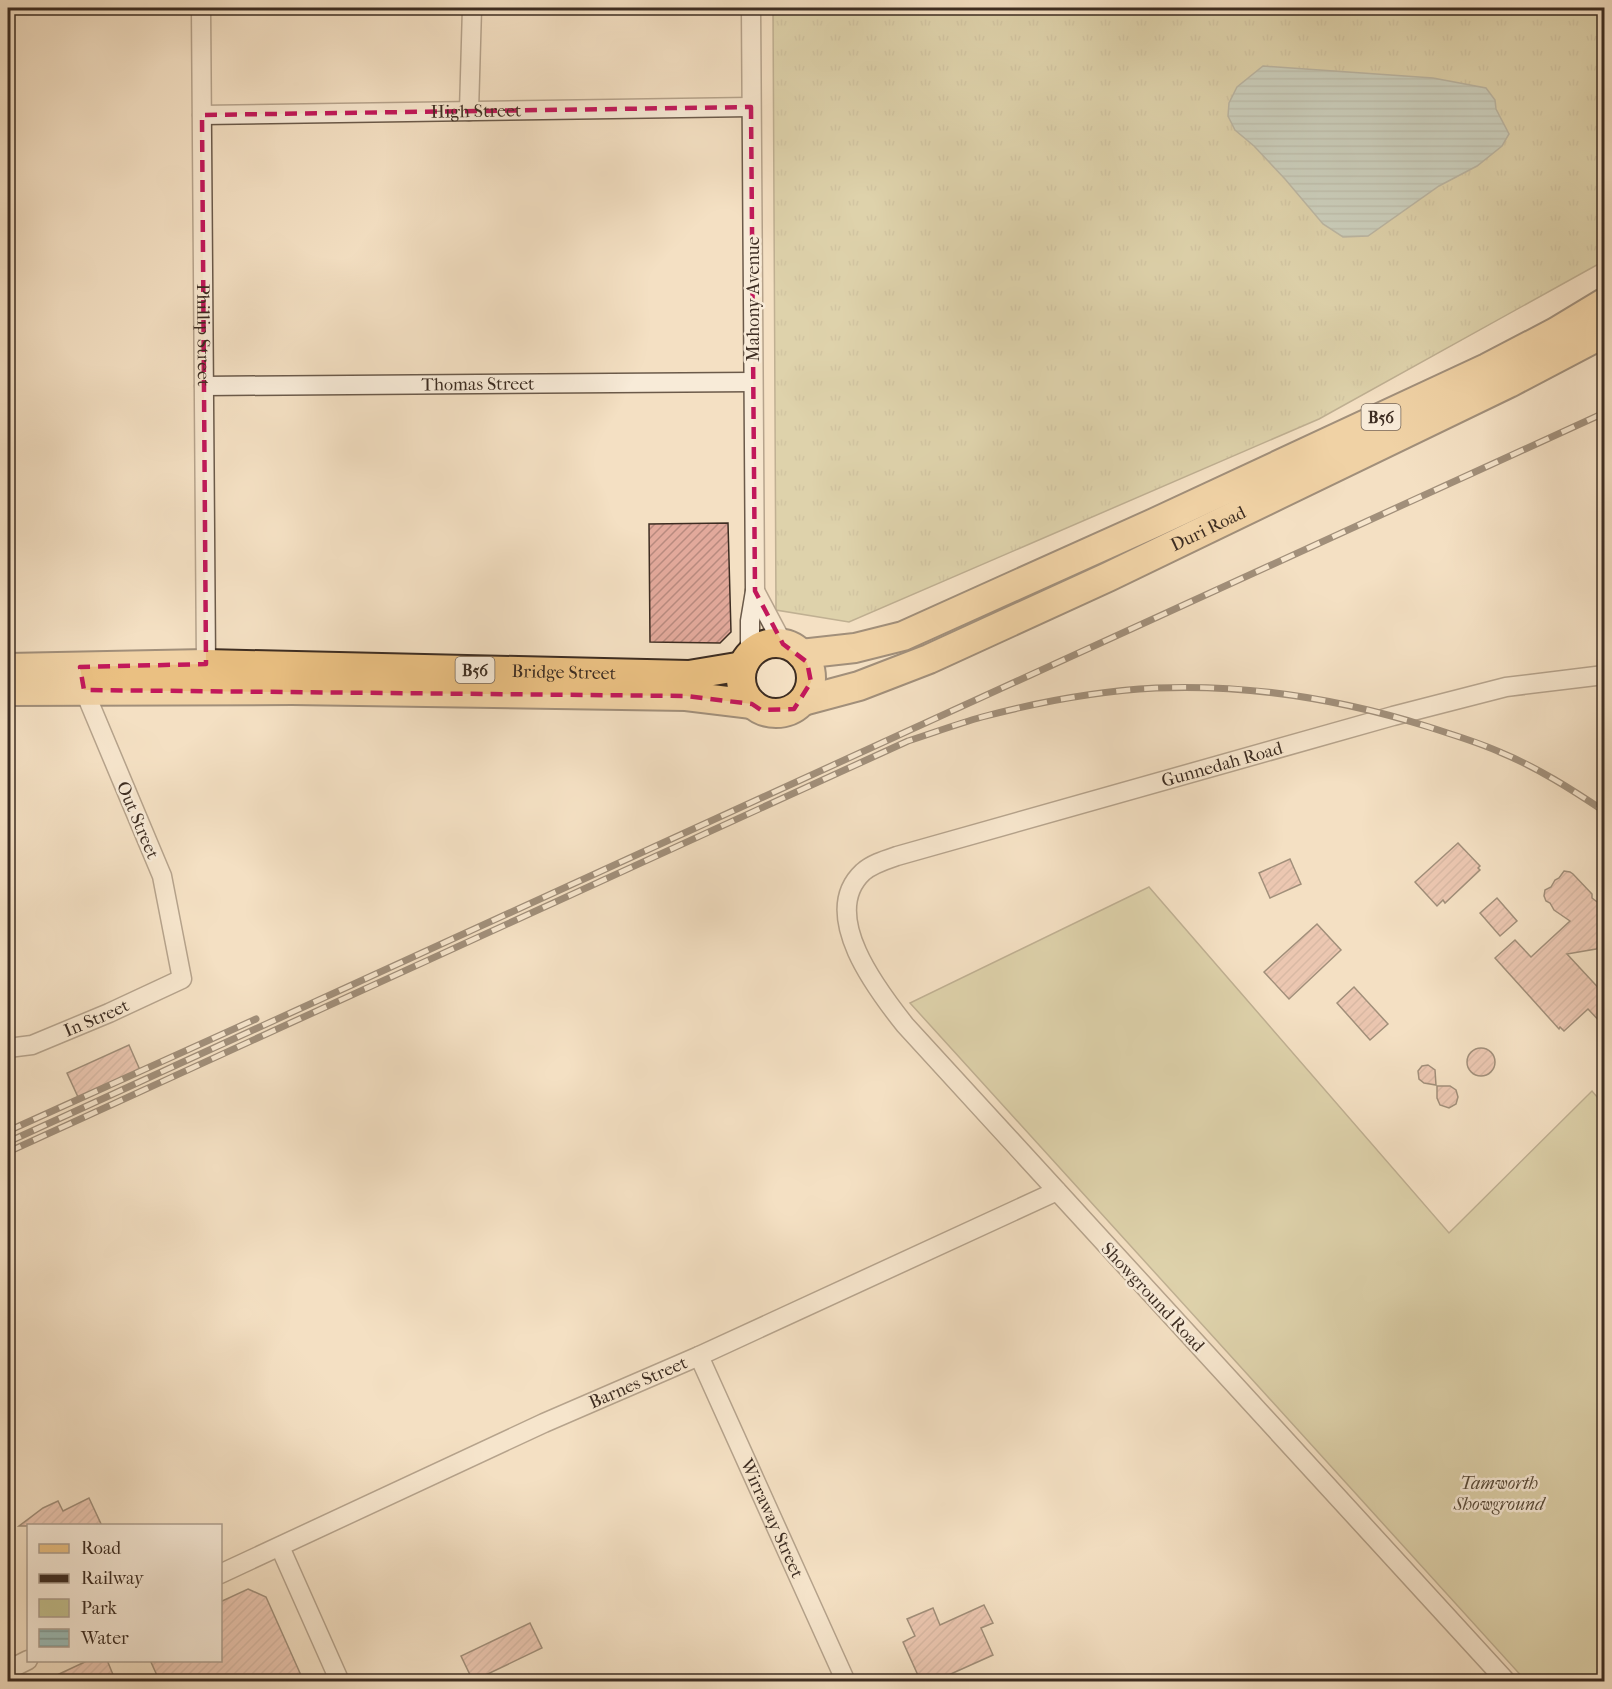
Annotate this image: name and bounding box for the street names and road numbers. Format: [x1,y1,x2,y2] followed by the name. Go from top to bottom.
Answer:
[430,100,522,123] street label: High Street
[743,236,764,362] street label: Mahony Avenue
[192,284,214,387] street label: Phillip Street
[421,374,535,395] street label: Thomas Street
[1362,404,1400,430] road number: B56
[1167,502,1249,556] street label: Duri Road
[456,657,494,683] road number: B56
[511,661,617,684] street label: Bridge Street
[1159,738,1285,792] street label: Gunnedah Road
[112,778,163,863] street label: Out Street
[61,995,133,1042] street label: In Street
[1097,1238,1209,1356] street label: Showground Road
[586,1352,691,1413] street label: Barnes Street
[735,1455,808,1582] street label: Wirraway Street

